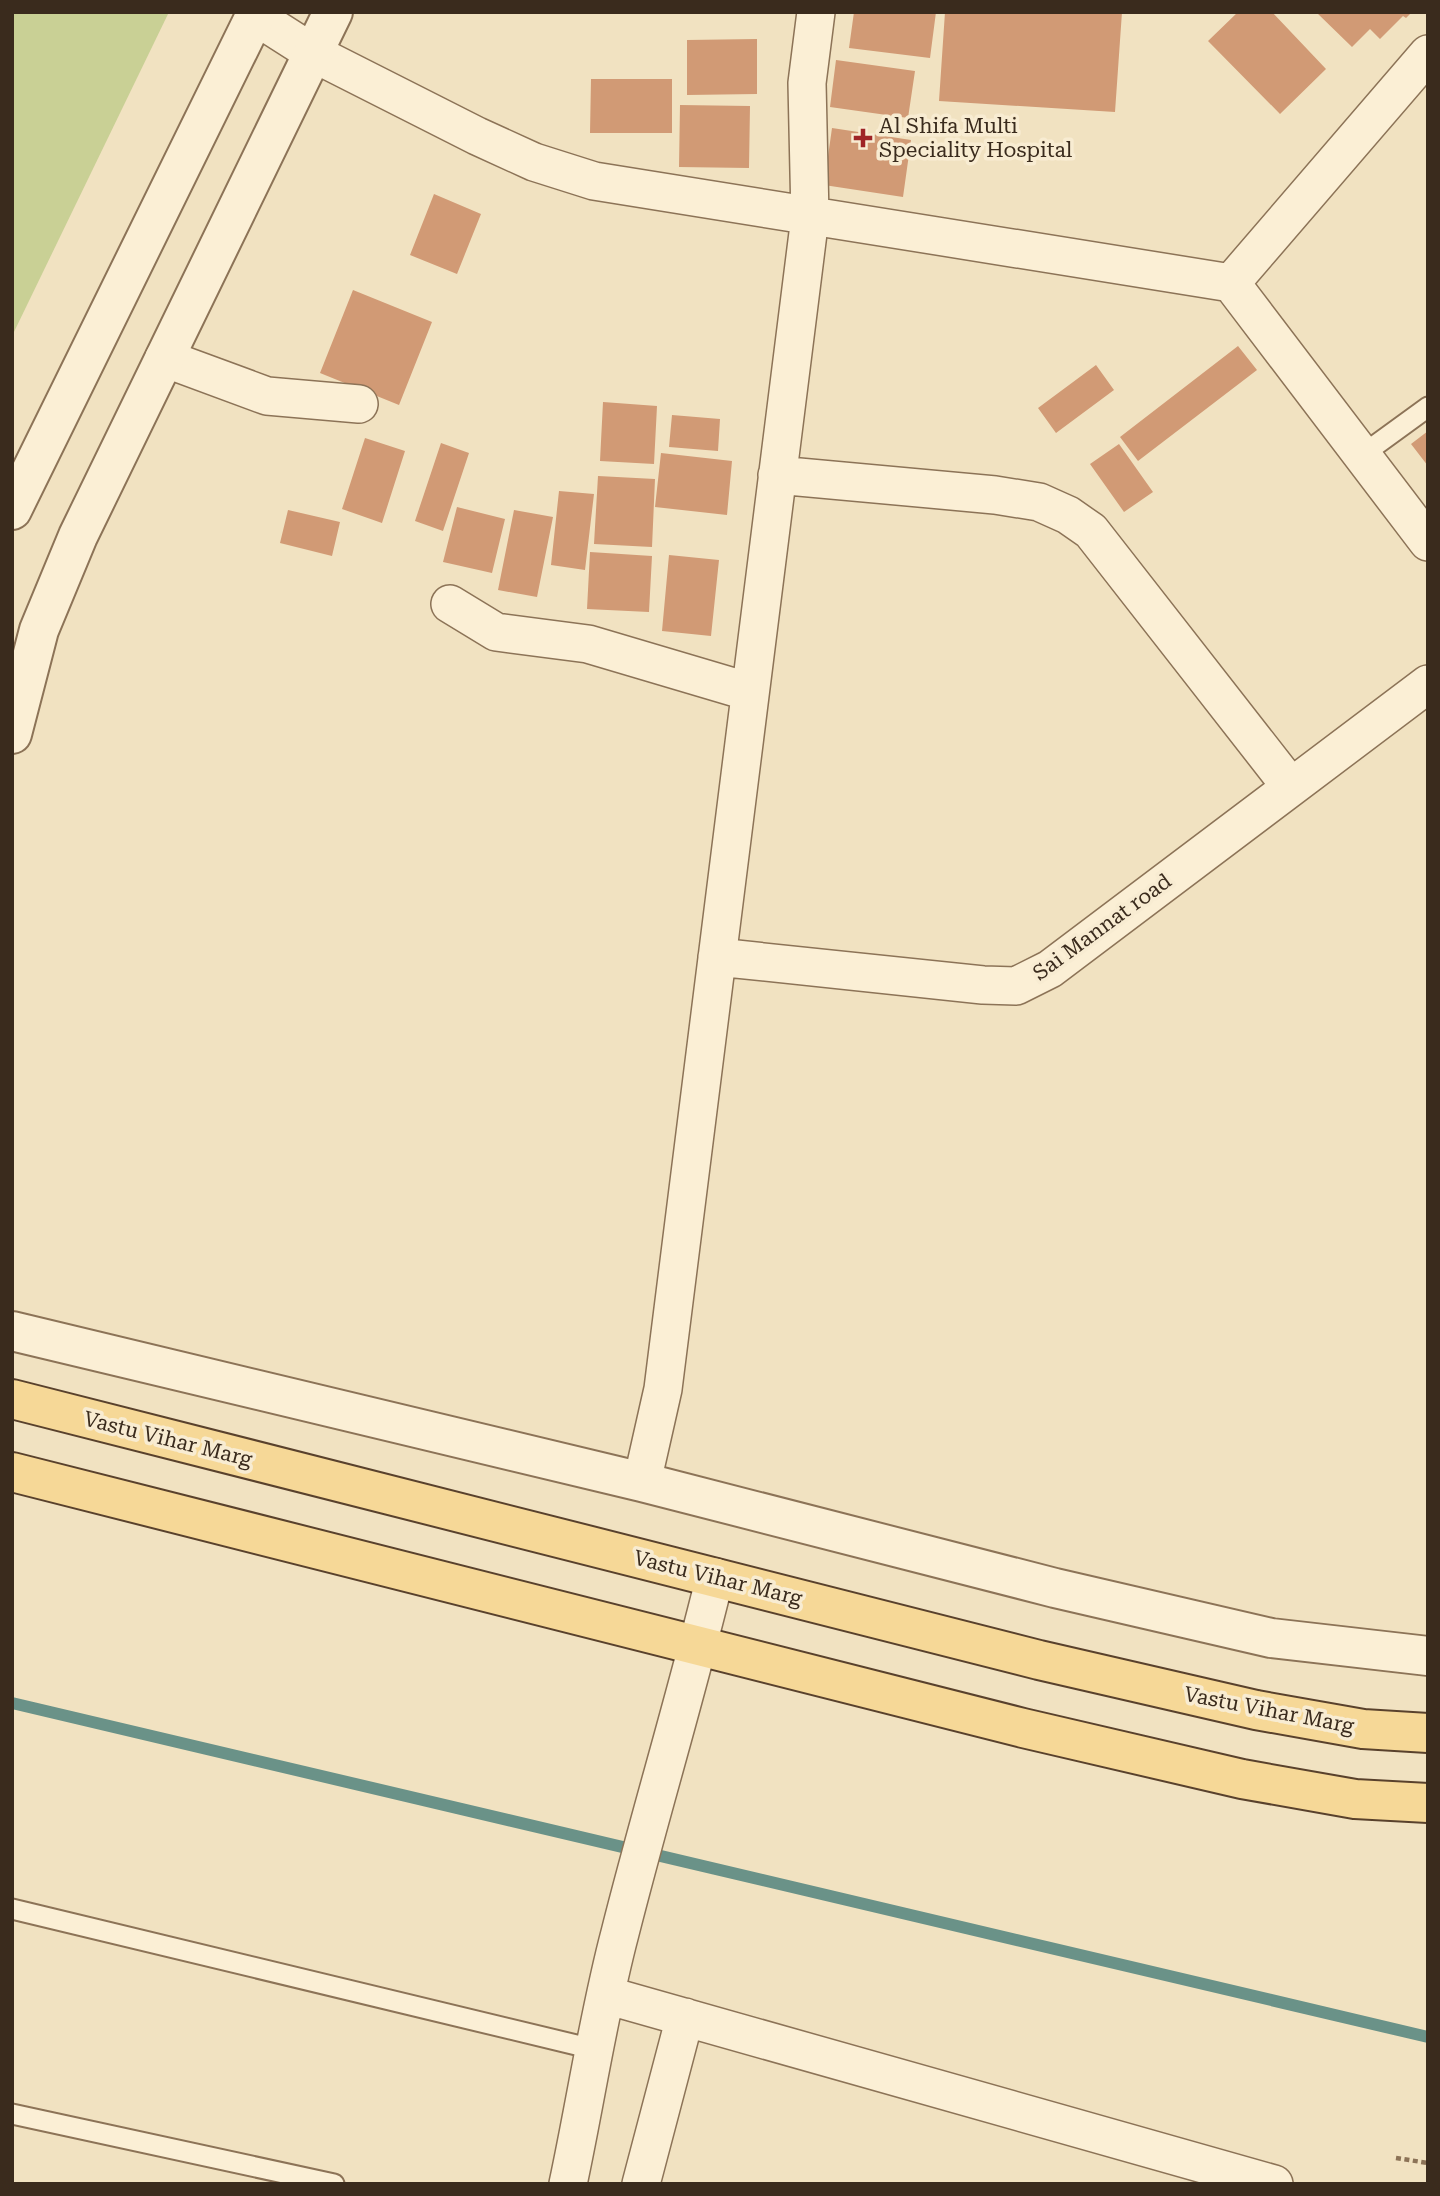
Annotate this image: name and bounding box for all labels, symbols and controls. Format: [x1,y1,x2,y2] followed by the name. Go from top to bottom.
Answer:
[879,114,1073,162] place label: Al Shifa Multi Speciality Hospital
[853,128,873,148] marker: Al Shifa Multi Speciality Hospital
[1028,869,1176,985] street label: Sai Mannat road
[81,1406,255,1472] street label: Vastu Vihar Marg
[631,1545,805,1611] street label: Vastu Vihar Marg
[1182,1682,1356,1738] street label: Vastu Vihar Marg

